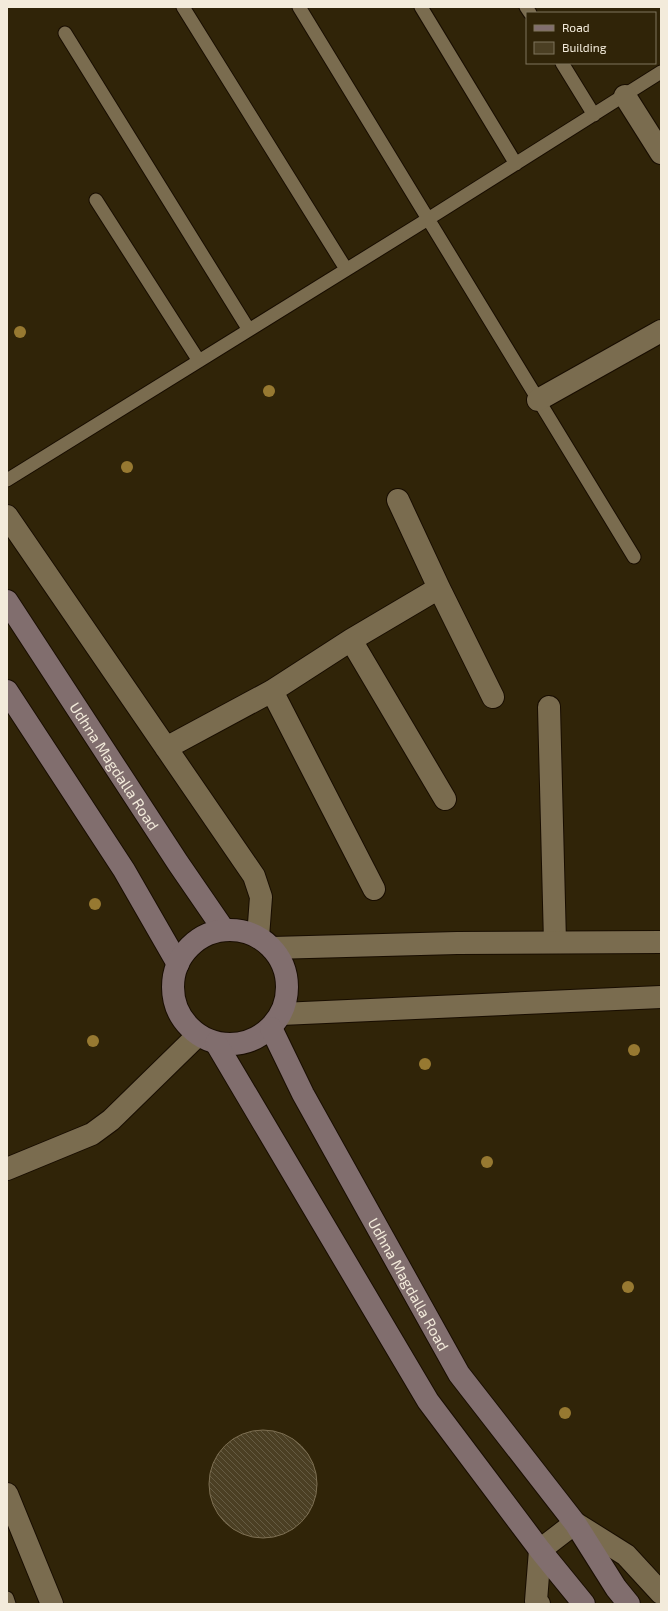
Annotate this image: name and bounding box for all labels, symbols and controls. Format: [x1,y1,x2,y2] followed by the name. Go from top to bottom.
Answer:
[526,12,656,64] legend
[562,20,590,34] text: Road
[562,40,607,54] text: Building
[66,699,163,833] street label: Udhna Magdalla Road
[365,1215,453,1354] street label: Udhna Magdalla Road

